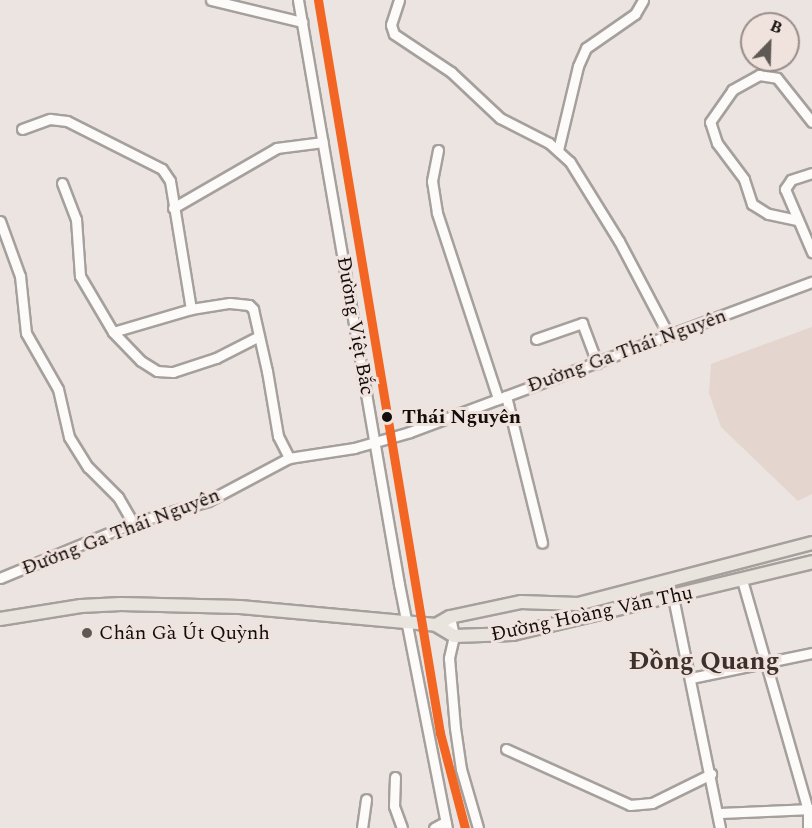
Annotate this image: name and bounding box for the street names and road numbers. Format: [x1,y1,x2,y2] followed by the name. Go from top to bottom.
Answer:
[331,255,379,397] street label: Đường Việt Bắc
[524,304,730,398] street label: Đường Ga Thái Nguyên
[19,483,223,581] street label: Đường Ga Thái Nguyên
[489,581,695,647] street label: Đường Hoàng Văn Thụ

